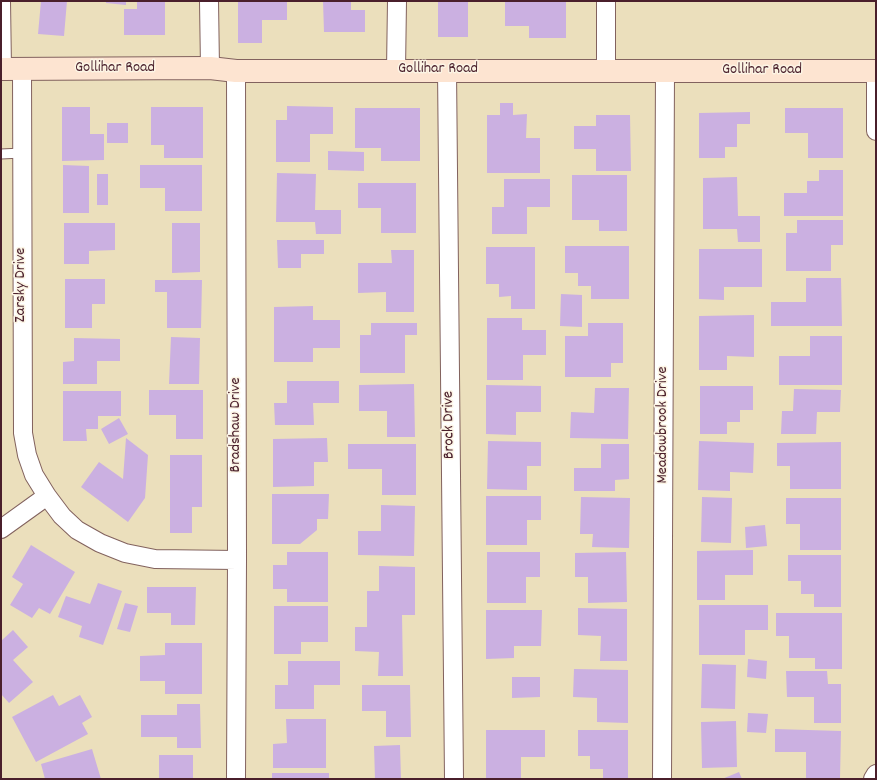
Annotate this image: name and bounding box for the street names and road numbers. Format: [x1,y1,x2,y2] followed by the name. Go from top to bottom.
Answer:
[75,59,155,79] street label: Gollihar Road
[398,60,478,80] street label: Gollihar Road
[722,61,802,81] street label: Gollihar Road
[12,248,32,322] street label: Zarsky Drive
[654,366,674,484] street label: Meadowbrook Drive
[227,378,247,472] street label: Bradshaw Drive
[440,391,460,459] street label: Brock Drive

